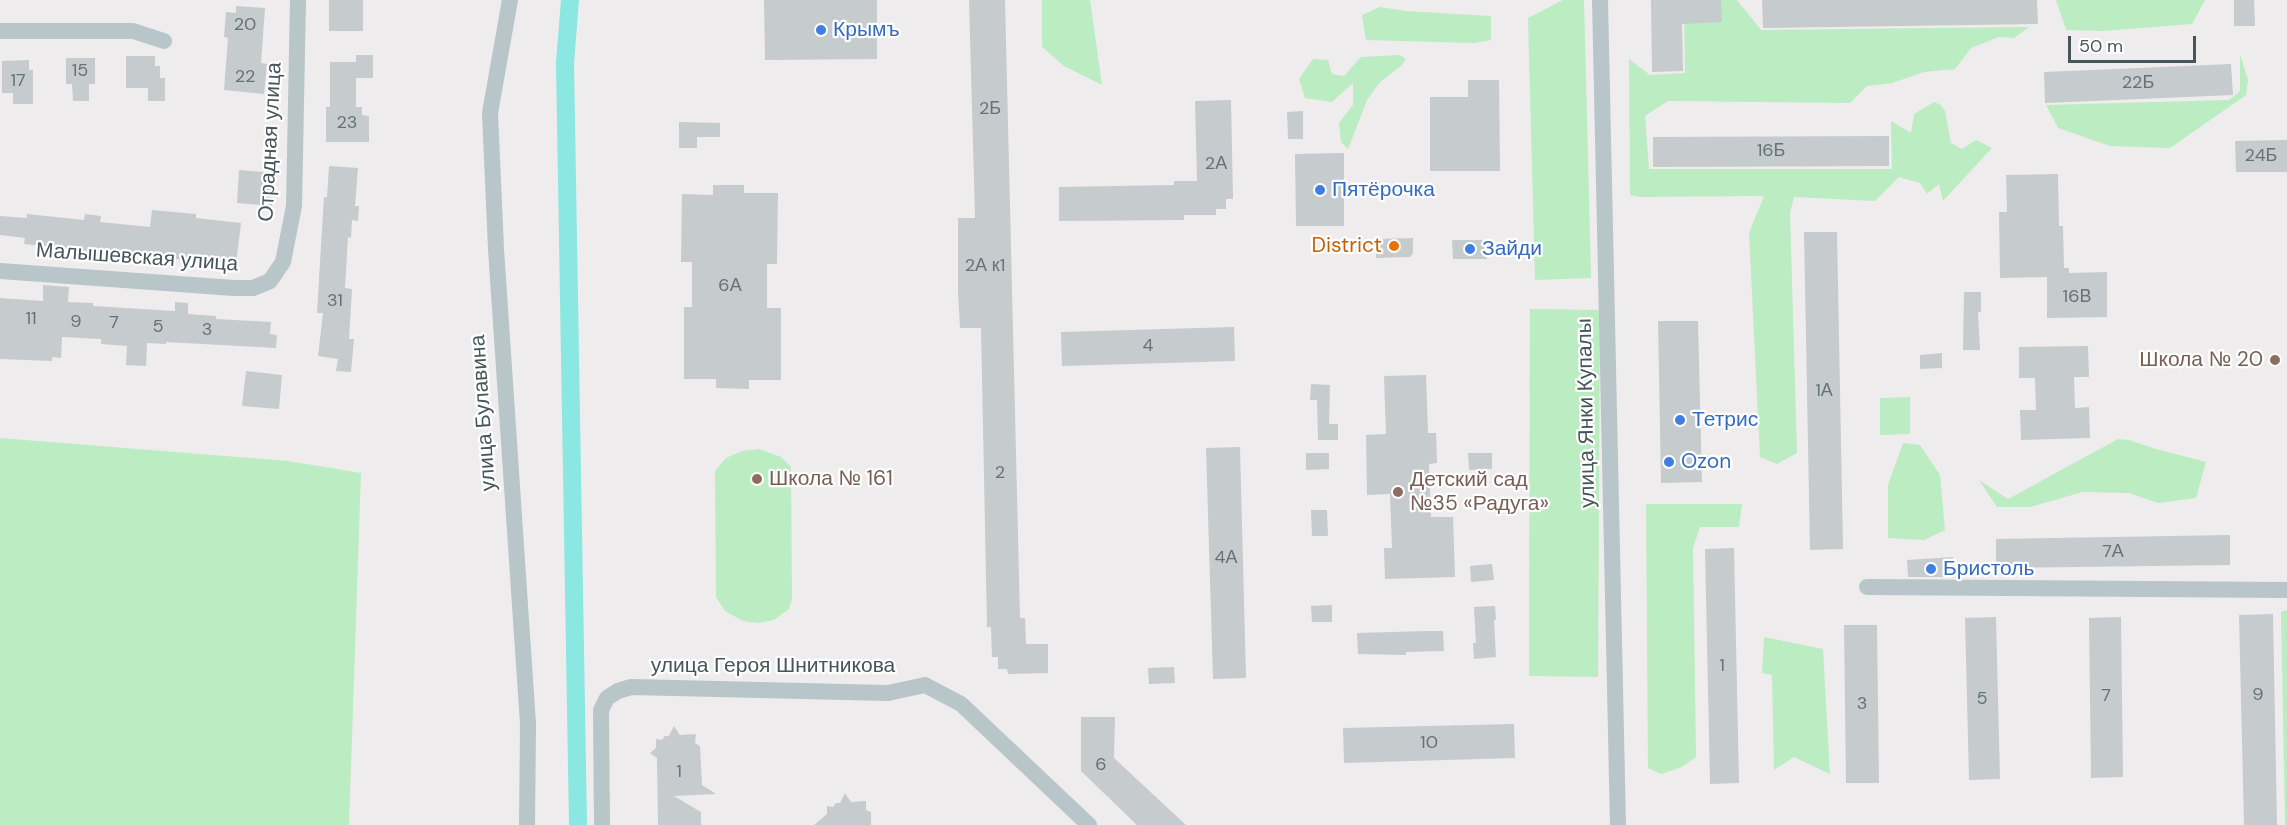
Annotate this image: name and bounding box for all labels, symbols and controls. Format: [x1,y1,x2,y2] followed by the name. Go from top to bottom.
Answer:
[234,14,256,36] house number: 20
[833,17,900,43] place label: Крымъ
[814,23,828,37] marker: Крымъ
[2071,24,2198,62] scale bar
[2079,34,2123,58] text: 50 m
[72,60,88,82] house number: 15
[254,62,288,222] street label: Отрадная улица
[235,66,255,88] house number: 22
[10,70,26,92] house number: 17
[2122,72,2154,94] house number: 22Б
[979,98,1001,120] house number: 2Б
[336,112,358,134] house number: 23
[1757,140,1785,162] house number: 16Б
[2245,145,2277,167] house number: 24Б
[1205,153,1227,175] house number: 2А
[1332,177,1435,203] place label: Пятёрочка
[1313,183,1327,197] marker: Пятёрочка
[1311,233,1382,259] place label: District
[1482,236,1542,262] place label: Зайди
[35,238,239,278] street label: Малышевская улица
[1387,239,1401,253] marker: District
[1463,242,1477,256] marker: Зайди
[965,255,1005,277] house number: 2А к1
[718,275,742,297] house number: 6А
[2063,286,2091,308] house number: 16В
[327,290,343,312] house number: 31
[25,308,37,330] house number: 11
[70,311,82,333] house number: 9
[109,312,119,334] house number: 7
[153,316,163,338] house number: 5
[1573,318,1601,508] street label: улица Янки Купалы
[202,319,212,341] house number: 3
[466,334,502,492] street label: улица Булавина
[1143,335,1153,357] house number: 4
[2139,347,2263,373] place label: Школа № 20
[2268,353,2282,367] marker: Школа № 20
[1815,380,1833,402] house number: 1А
[1692,407,1758,433] place label: Тетрис
[1673,413,1687,427] marker: Тетрис
[1681,449,1731,475] place label: Ozon
[1662,455,1676,469] marker: Ozon
[995,462,1005,484] house number: 2
[769,466,893,492] place label: Школа № 161
[1410,467,1549,517] place label: Детский сад №35 «Радуга»
[750,472,764,486] marker: Школа № 161
[1391,485,1405,499] marker: Детский сад №35 «Радуга»
[2102,541,2124,563] house number: 7А
[1215,547,1237,569] house number: 4А
[1943,556,2034,582] place label: Бристоль
[1924,562,1938,576] marker: Бристоль
[651,653,895,679] street label: улица Героя Шнитникова
[1719,655,1725,677] house number: 1
[2252,684,2264,706] house number: 9
[2101,685,2111,707] house number: 7
[1977,688,1987,710] house number: 5
[1857,693,1867,715] house number: 3
[1420,732,1438,754] house number: 10
[1095,754,1107,776] house number: 6
[676,761,682,783] house number: 1

